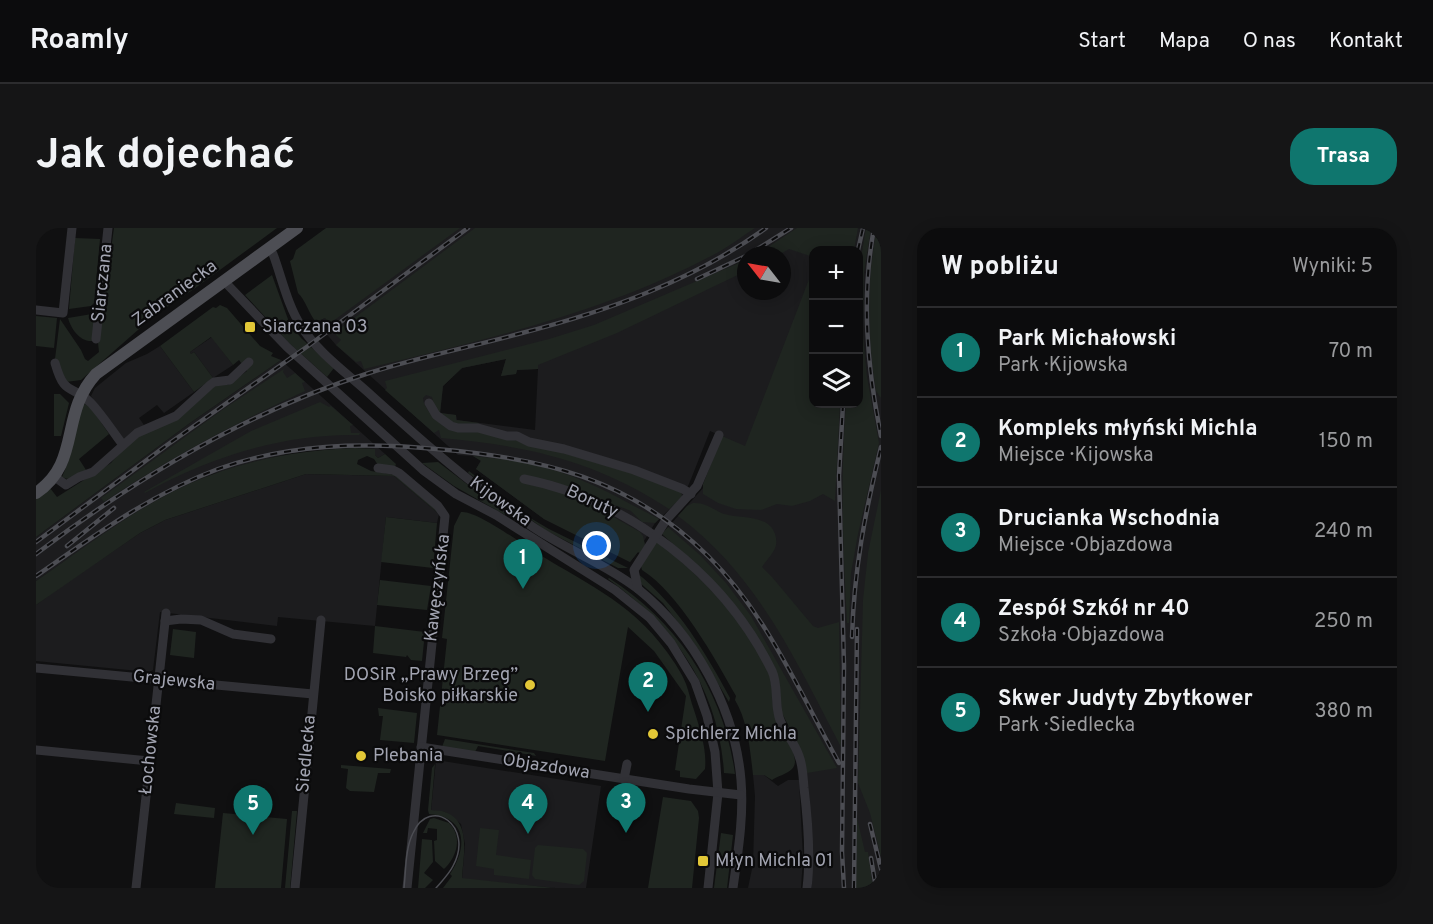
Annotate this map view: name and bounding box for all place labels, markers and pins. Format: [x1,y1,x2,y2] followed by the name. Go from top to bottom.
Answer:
[262,316,368,339] place label: Siarczana 03
[243,320,257,334] marker: Siarczana 03
[504,540,542,589] pin: 1
[628,662,668,712] pin: 2
[344,664,518,708] place label: DOSiR „Prawy Brzeg” Boisko piłkarskie
[523,678,537,692] marker: DOSiR „Prawy Brzeg” Boisko piłkarskie
[665,723,797,746] place label: Spichlerz Michla
[646,727,660,741] marker: Spichlerz Michla
[373,745,443,768] place label: Plebania
[354,749,368,763] marker: Plebania
[508,784,548,834] pin: 4
[606,784,646,833] pin: 3
[234,786,272,835] pin: 5
[715,850,833,873] place label: Młyn Michla 01
[696,854,710,868] marker: Młyn Michla 01

